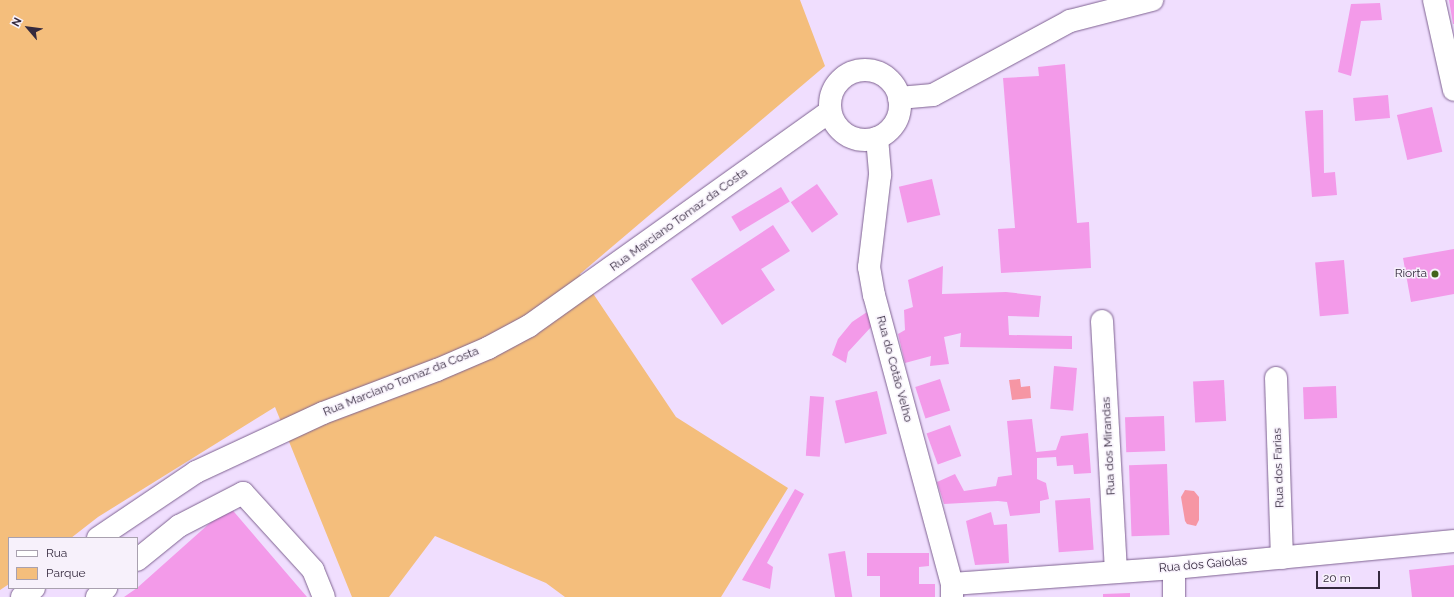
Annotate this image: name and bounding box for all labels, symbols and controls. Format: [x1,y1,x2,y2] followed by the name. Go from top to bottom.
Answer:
[8,8,48,48] north arrow
[9,15,25,29] text: N
[607,165,751,275] street label: Rua Marciano Tomaz da Costa
[1395,267,1427,281] place label: Riorta
[1430,269,1440,279] marker: Riorta
[873,314,915,424] street label: Rua do Cotão Velho
[321,344,481,420] street label: Rua Marciano Tomaz da Costa
[1099,396,1119,496] street label: Rua dos Mirandas
[1270,428,1288,508] street label: Rua dos Farias
[8,537,138,589] legend
[46,546,67,560] text: Rua
[1158,554,1248,576] street label: Rua dos Gaiolas
[1318,563,1382,589] scale bar
[46,566,86,580] text: Parque
[1323,571,1351,585] text: 20 m

